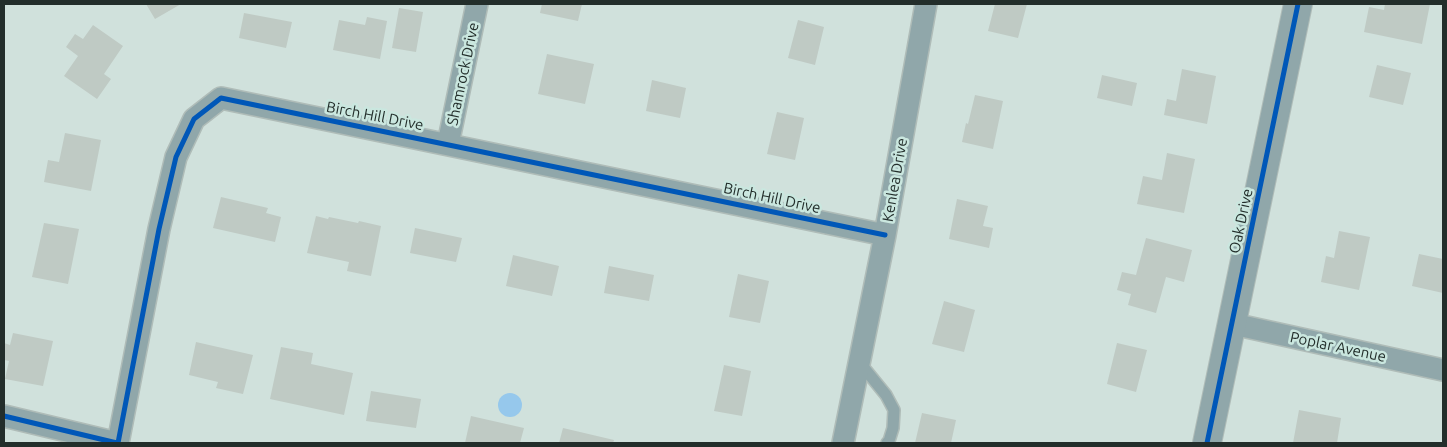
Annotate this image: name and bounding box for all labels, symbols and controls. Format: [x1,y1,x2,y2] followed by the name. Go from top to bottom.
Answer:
[443,21,483,127] street label: Shamrock Drive
[325,98,425,134] street label: Birch Hill Drive
[879,137,911,223] street label: Kenlea Drive
[722,179,822,217] street label: Birch Hill Drive
[1225,187,1257,255] street label: Oak Drive
[1288,328,1388,366] street label: Poplar Avenue

